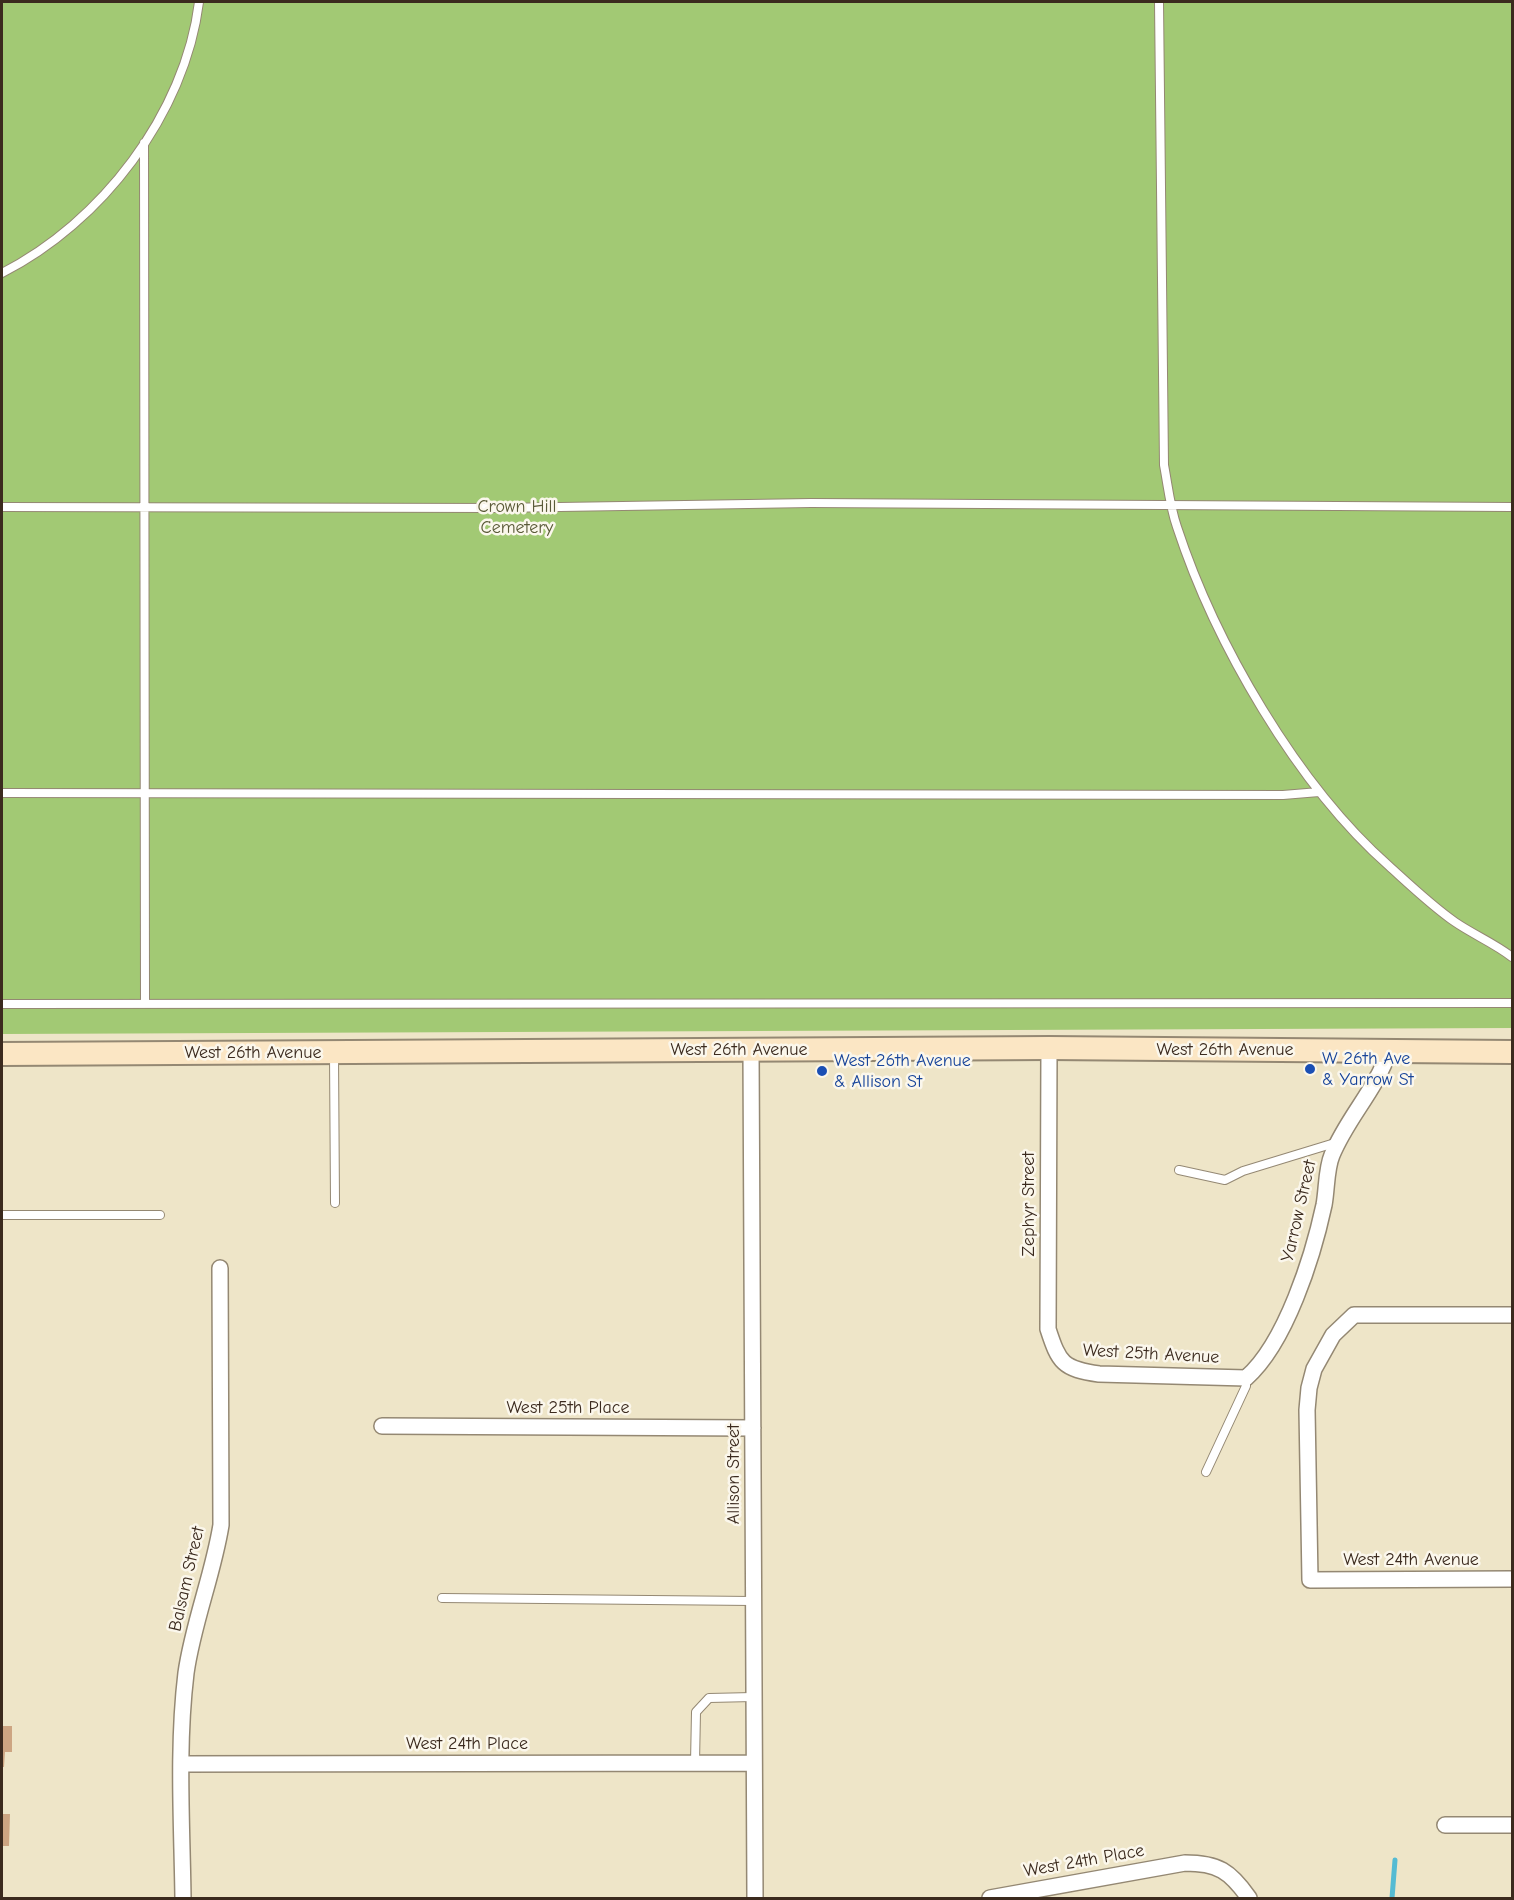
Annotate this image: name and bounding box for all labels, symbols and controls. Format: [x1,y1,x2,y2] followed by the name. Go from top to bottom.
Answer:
[478,496,556,538] park label: Crown Hill Cemetery
[671,1039,807,1061] street label: West 26th Avenue
[1157,1039,1293,1061] street label: West 26th Avenue
[185,1042,321,1064] street label: West 26th Avenue
[1322,1048,1414,1090] place label: W 26th Ave & Yarrow St
[834,1050,971,1092] place label: West 26th Avenue & Allison St
[1303,1062,1317,1076] marker: W 26th Ave & Yarrow St
[815,1064,829,1078] marker: West 26th Avenue & Allison St
[1018,1152,1040,1256] street label: Zephyr Street
[1277,1158,1321,1264] street label: Yarrow Street
[1082,1340,1220,1368] street label: West 25th Avenue
[506,1397,630,1419] street label: West 25th Place
[723,1424,745,1524] street label: Allison Street
[164,1524,210,1634] street label: Balsam Street
[1343,1549,1479,1571] street label: West 24th Avenue
[406,1733,528,1755] street label: West 24th Place
[1022,1840,1146,1882] street label: West 24th Place

